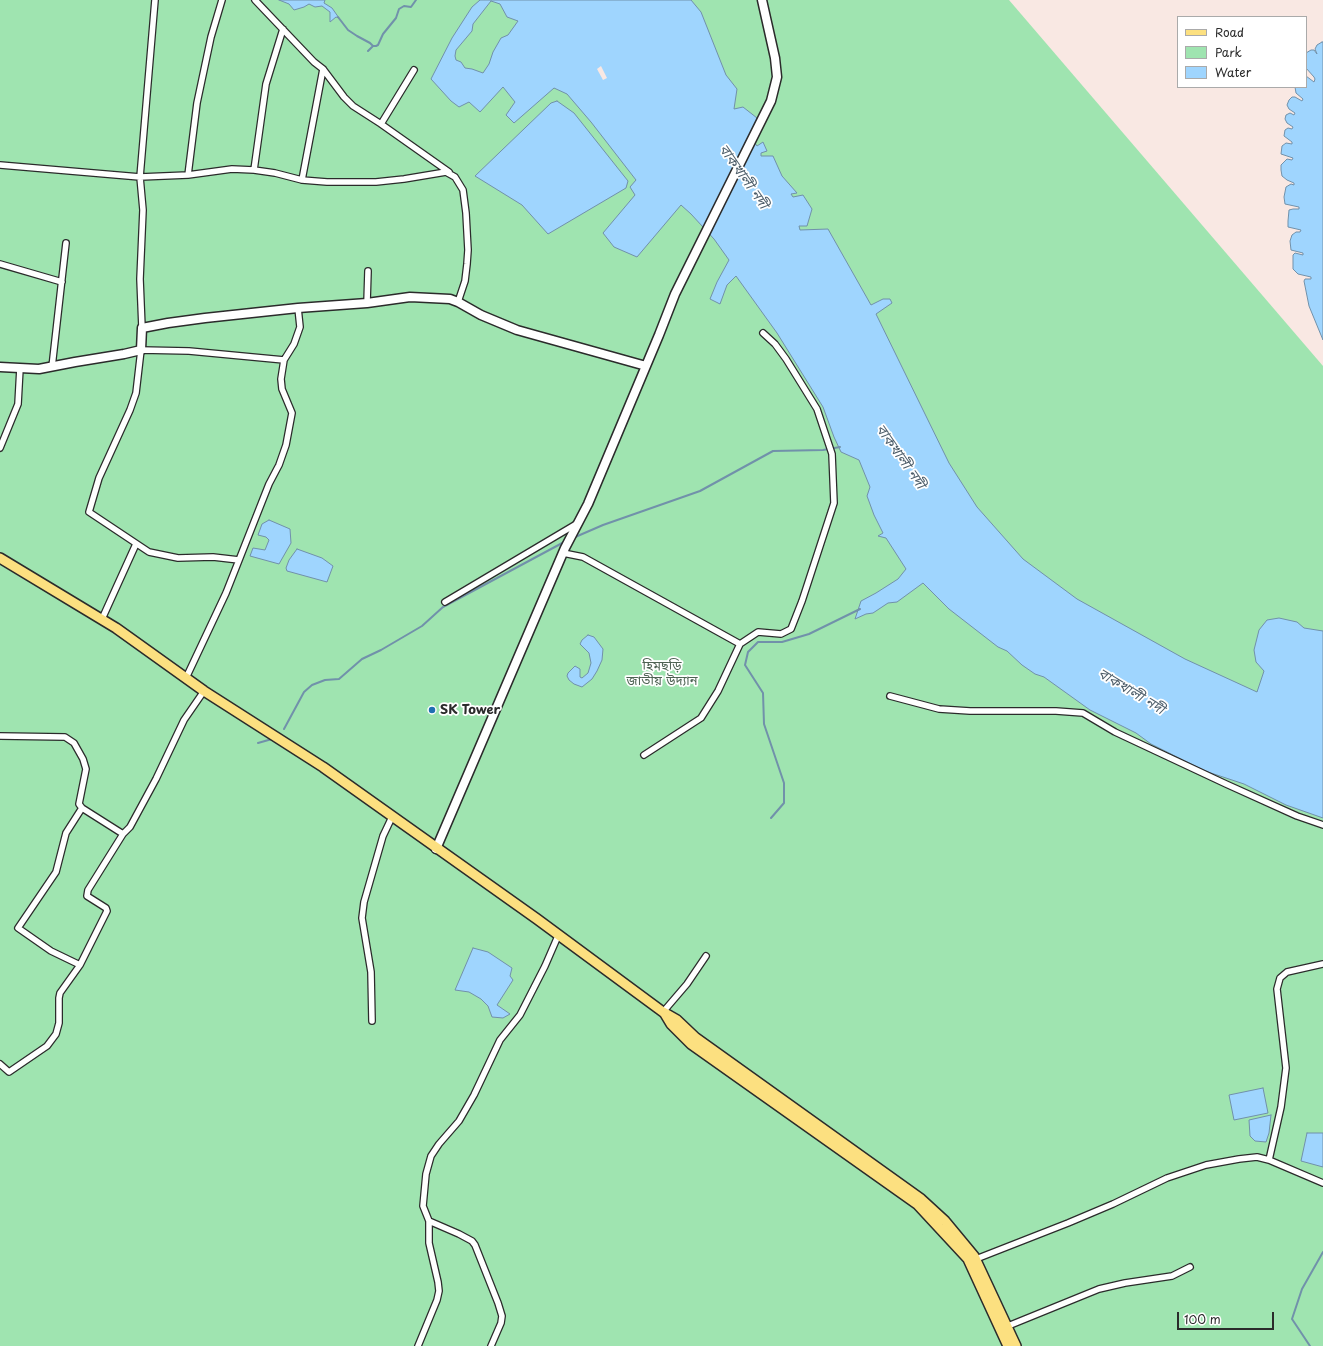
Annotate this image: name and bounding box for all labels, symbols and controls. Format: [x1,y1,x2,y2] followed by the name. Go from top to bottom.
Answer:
[1177,16,1307,88] legend
[1215,23,1244,41] text: Road
[1215,43,1242,61] text: Park
[1215,63,1251,81] text: Water
[715,142,771,212] water label: বাকখালী নদী
[872,422,928,492] water label: বাকখালী নদী
[627,658,697,689] park label: হিমছড়ি জাতীয় উদ্যান
[1095,666,1167,718] water label: বাকখালী নদী
[440,702,500,718] place label: SK Tower
[427,705,437,715] marker: SK Tower
[1179,1304,1276,1330] scale bar
[1184,1310,1221,1328] text: 100 m

